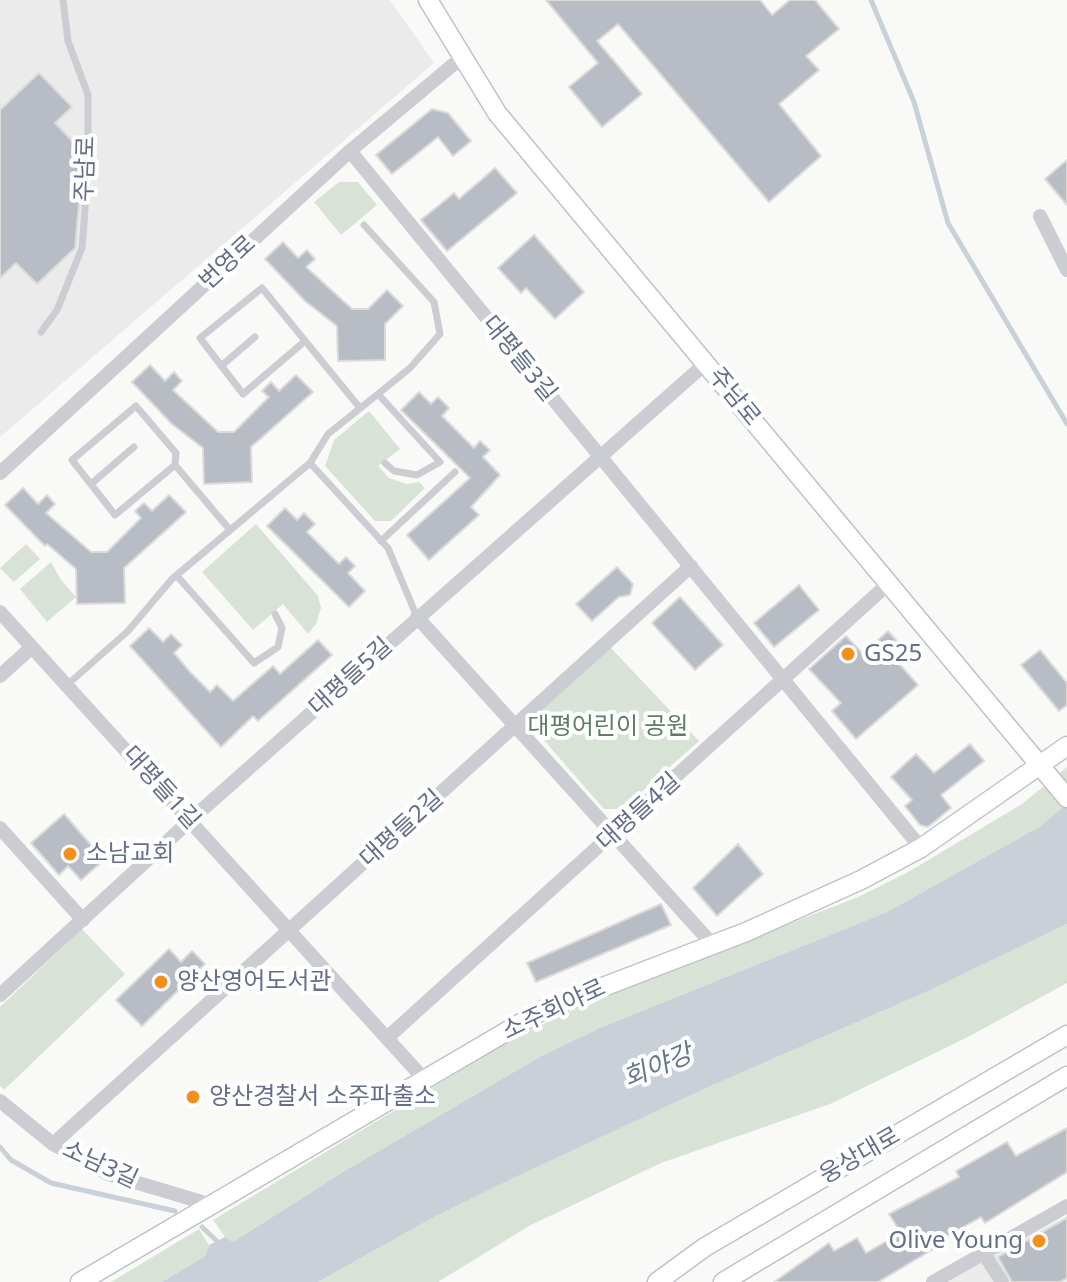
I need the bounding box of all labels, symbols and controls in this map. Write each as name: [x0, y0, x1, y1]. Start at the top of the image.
street label: 주남로: [70, 135, 102, 203]
street label: 번영로: [194, 230, 262, 296]
street label: 대평들3길: [476, 310, 562, 408]
street label: 주남로: [702, 362, 766, 432]
street label: 대평들5길: [303, 632, 399, 722]
place label: GS25: [864, 640, 922, 668]
marker: GS25: [839, 645, 857, 663]
park label: 대평어린이 공원: [528, 713, 688, 741]
street label: 대평들1길: [116, 740, 206, 836]
street label: 대평들4길: [591, 767, 687, 857]
street label: 대평들2길: [354, 784, 450, 874]
place label: 소남교회: [86, 840, 174, 868]
marker: 소남교회: [61, 845, 79, 863]
place label: 양산영어도서관: [177, 968, 332, 996]
marker: 양산영어도서관: [152, 973, 170, 991]
street label: 소주회야로: [498, 974, 610, 1046]
water label: 회야강: [619, 1039, 697, 1095]
place label: 양산경찰서 소주파출소: [209, 1083, 436, 1111]
marker: 양산경찰서 소주파출소: [184, 1088, 202, 1106]
street label: 웅상대로: [815, 1121, 905, 1191]
street label: 소남3길: [58, 1135, 142, 1195]
place label: Olive Young: [889, 1227, 1023, 1255]
marker: Olive Young: [1030, 1232, 1048, 1250]

